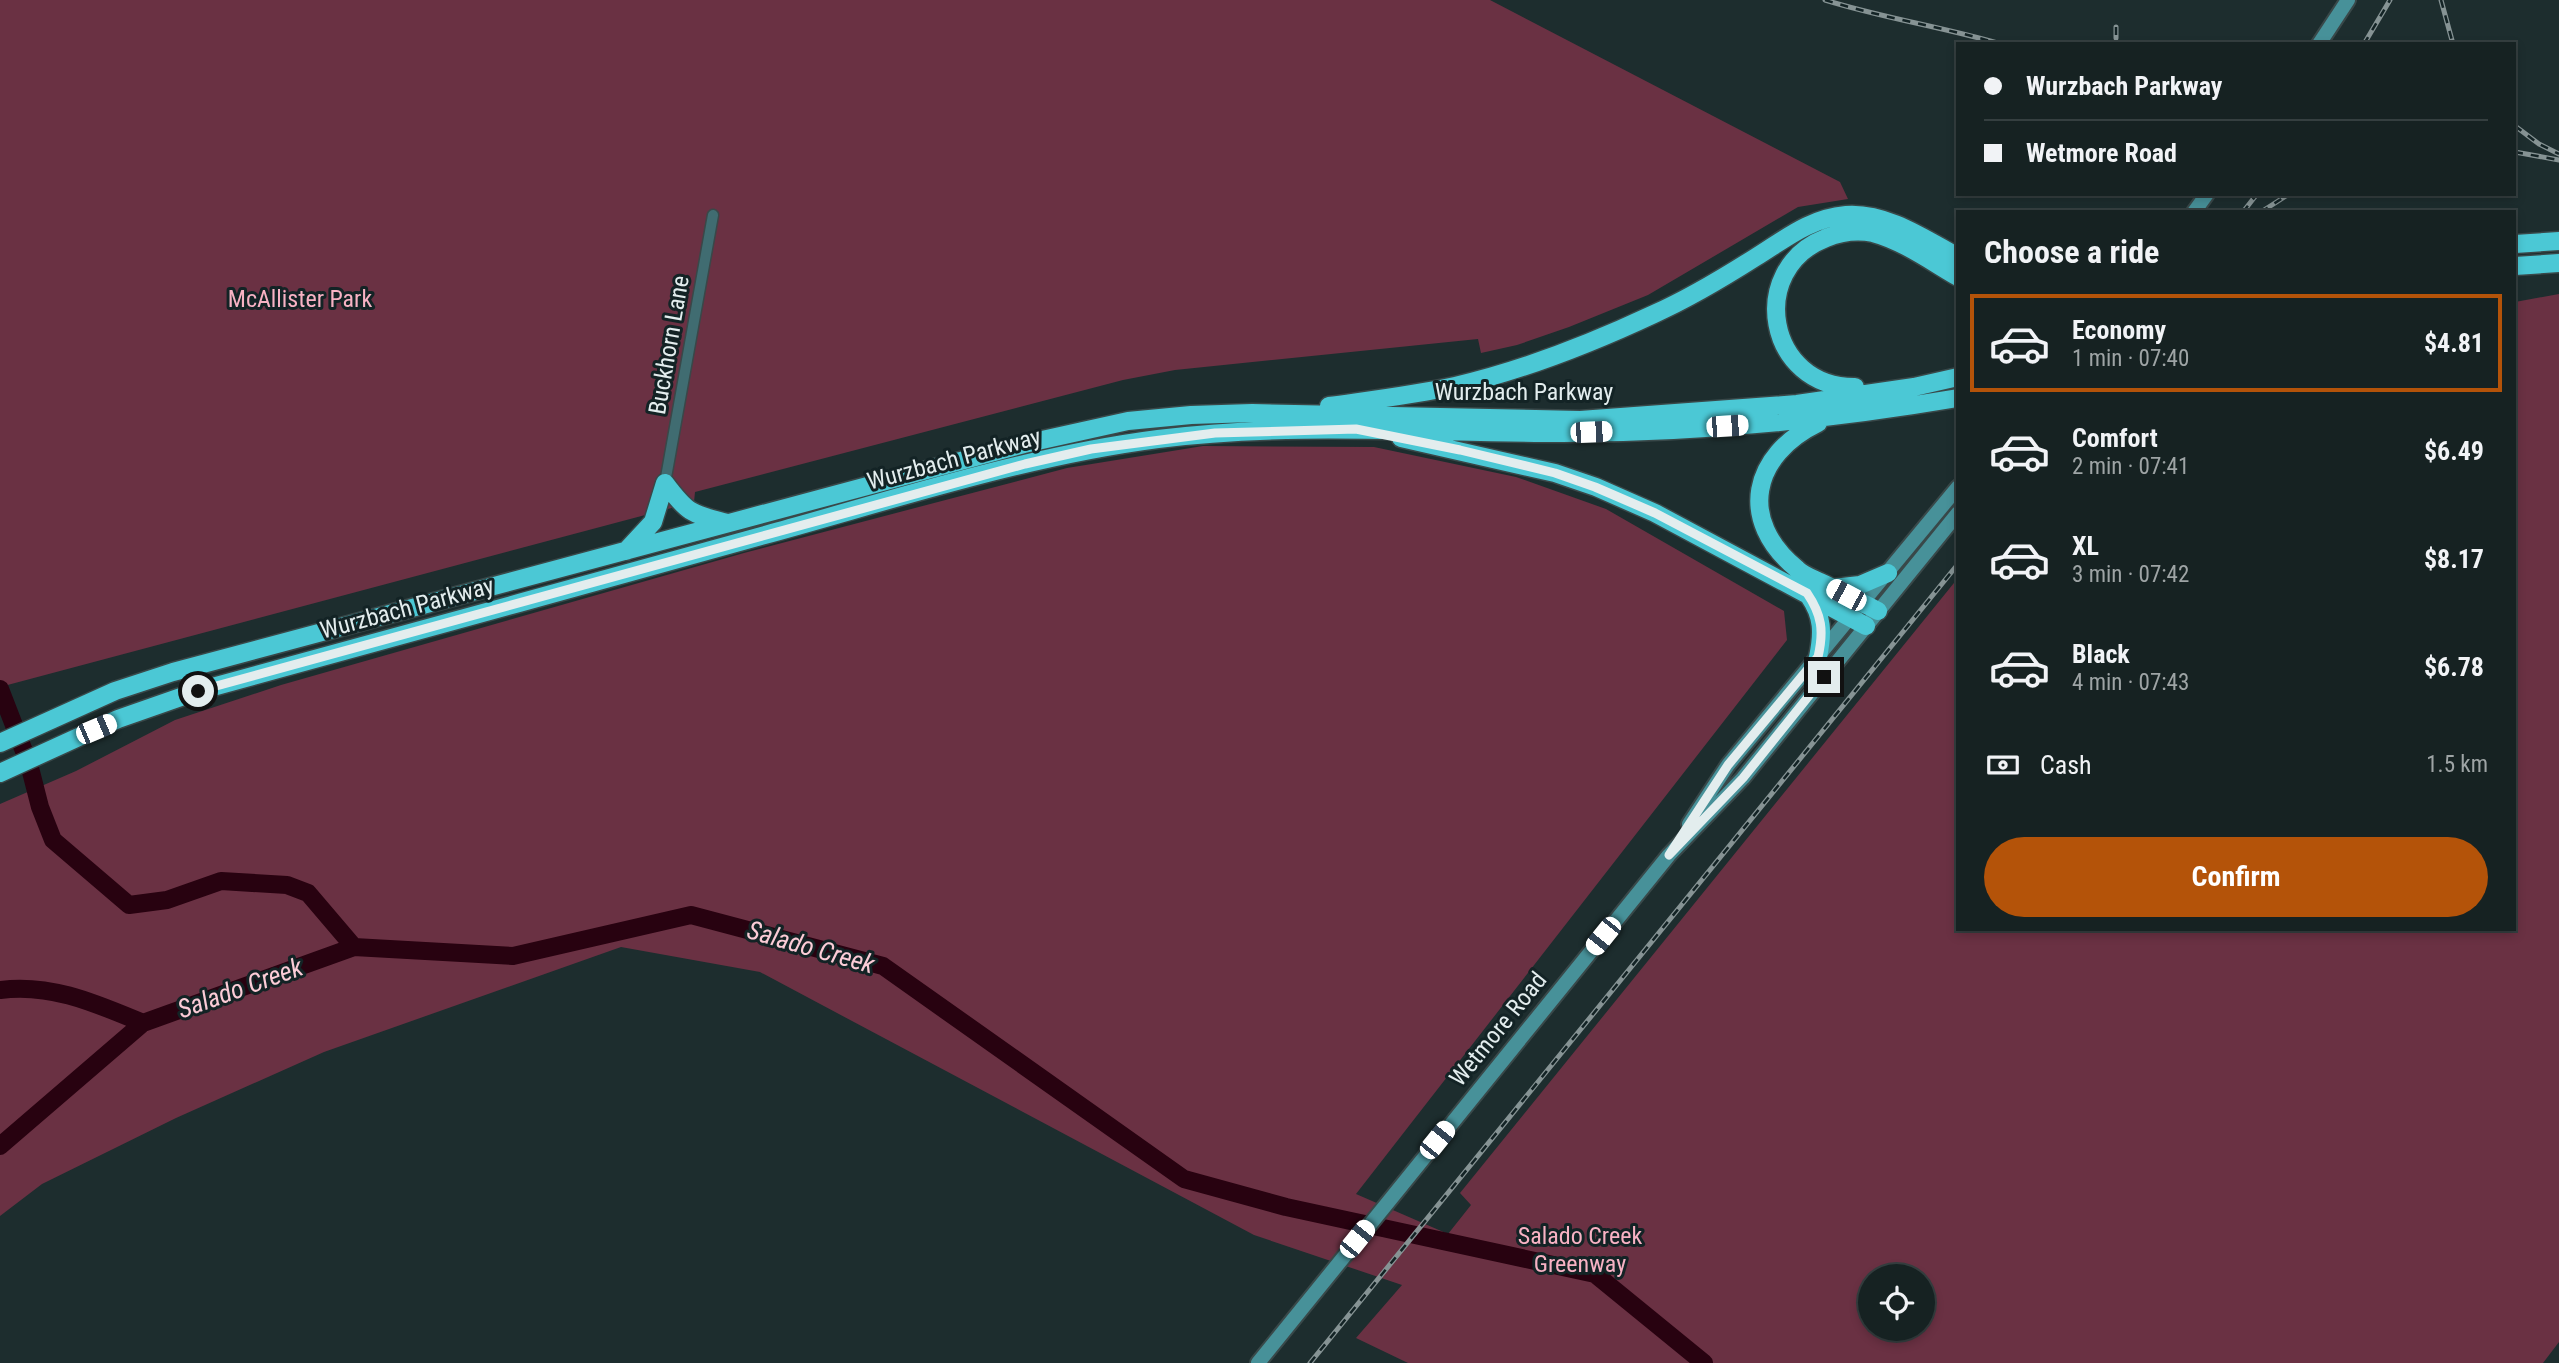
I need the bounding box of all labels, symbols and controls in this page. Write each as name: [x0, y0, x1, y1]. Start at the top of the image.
text: Wurzbach Parkway: [2026, 71, 2222, 101]
text: Wetmore Road: [2026, 138, 2177, 168]
text: Choose a ride: [1984, 233, 2159, 271]
street label: Buckhorn Lane: [643, 273, 695, 417]
park label: McAllister Park: [228, 285, 372, 313]
icon: car: [1988, 312, 2051, 375]
text: Economy: [2072, 315, 2166, 345]
text: $4.81: [2424, 328, 2484, 358]
text: 1 min · 07:40: [2072, 345, 2189, 372]
street label: Wurzbach Parkway: [1435, 378, 1613, 406]
car: [1706, 414, 1749, 438]
icon: car: [1988, 420, 2051, 483]
car: [1570, 421, 1613, 443]
street label: Wurzbach Parkway: [864, 422, 1044, 496]
text: Comfort: [2072, 423, 2158, 453]
text: $6.49: [2424, 436, 2484, 466]
text: 2 min · 07:41: [2072, 453, 2189, 480]
icon: car: [1988, 528, 2051, 591]
text: XL: [2072, 531, 2099, 561]
text: $8.17: [2424, 544, 2484, 574]
text: 3 min · 07:42: [2072, 561, 2189, 588]
street label: Wurzbach Parkway: [317, 571, 497, 645]
car: [1823, 576, 1870, 614]
icon: car: [1988, 636, 2051, 699]
text: Black: [2072, 639, 2130, 669]
text: $6.78: [2424, 652, 2484, 682]
route end: [1808, 661, 1840, 693]
text: 4 min · 07:43: [2072, 669, 2189, 696]
route start: [182, 675, 214, 707]
car: [73, 711, 120, 747]
icon: cash: [1984, 746, 2022, 784]
text: Cash: [2040, 750, 2092, 780]
text: 1.5 km: [2426, 751, 2488, 778]
button: Confirm: [1984, 837, 2488, 917]
car: [1582, 913, 1625, 959]
water label: Salado Creek: [744, 915, 879, 980]
water label: Salado Creek: [173, 951, 307, 1024]
street label: Wetmore Road: [1444, 966, 1552, 1092]
car: [1416, 1117, 1459, 1163]
car: [1336, 1216, 1379, 1262]
park label: Salado Creek Greenway: [1518, 1222, 1642, 1278]
map controls: [1858, 1264, 1935, 1341]
button: locate: [1858, 1264, 1935, 1341]

